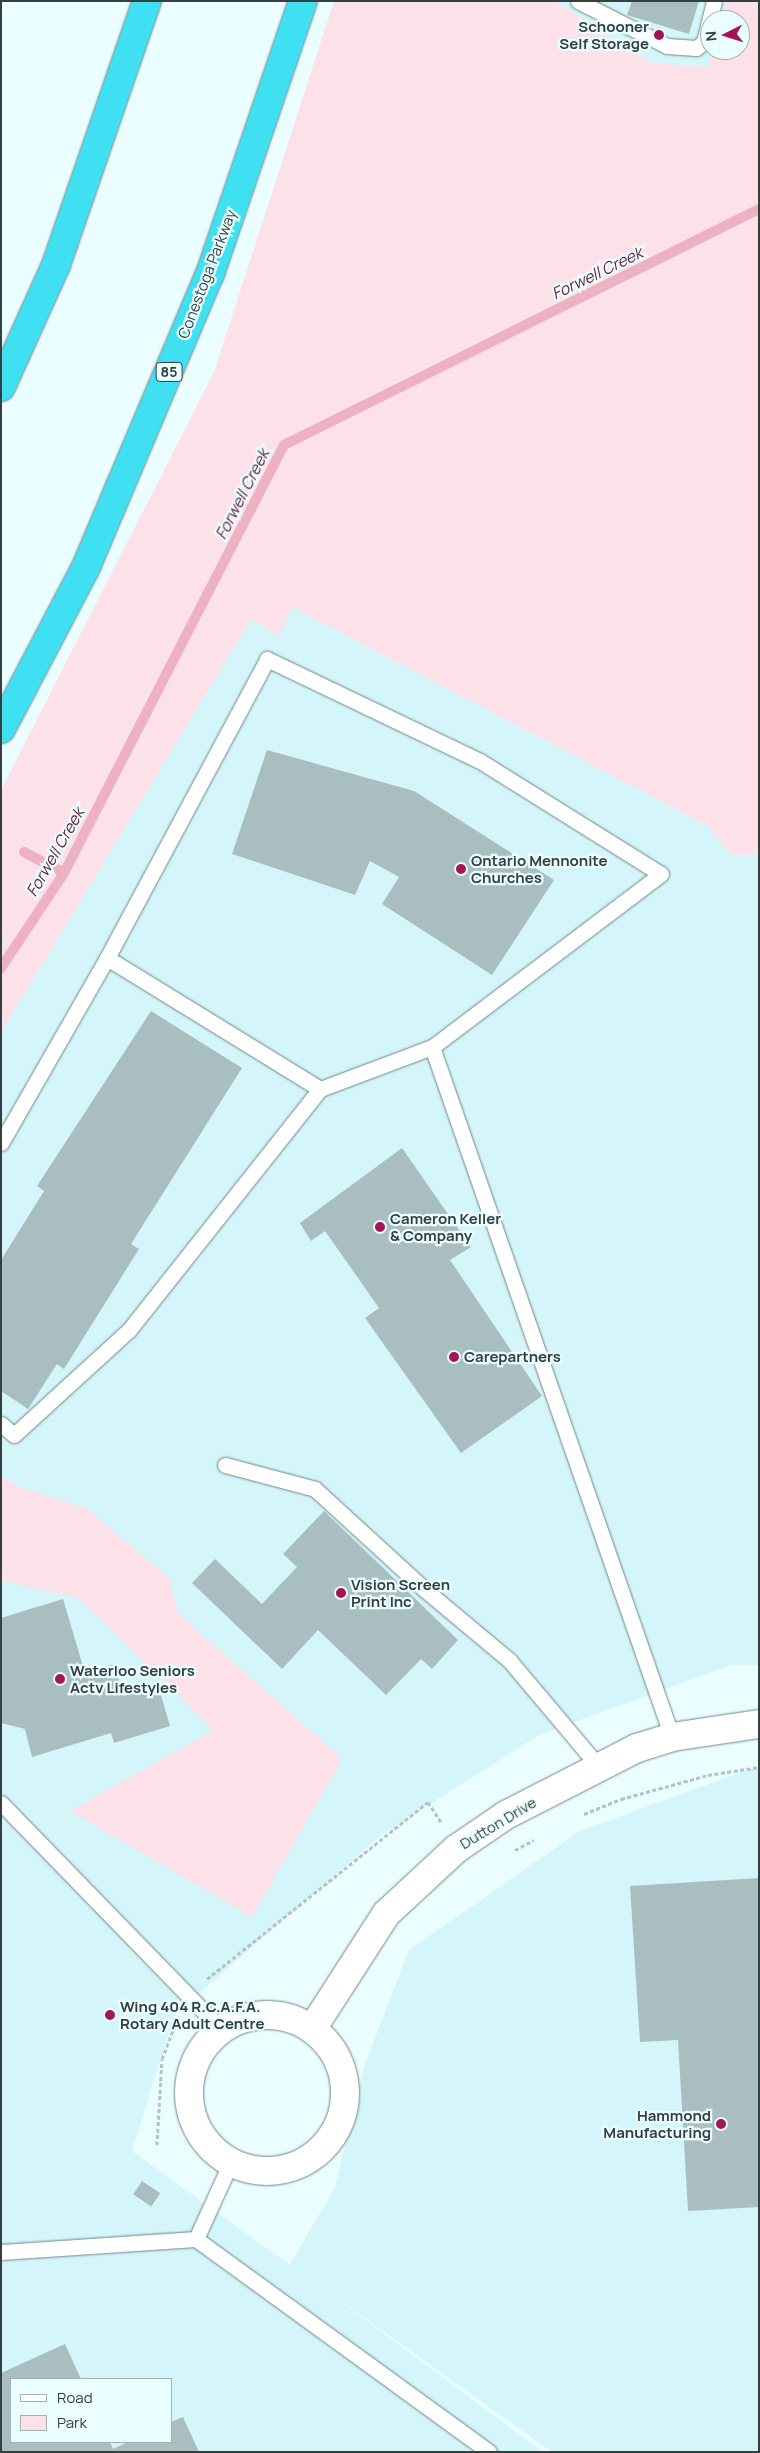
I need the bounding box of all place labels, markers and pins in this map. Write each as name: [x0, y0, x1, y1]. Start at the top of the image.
place label: Schooner Self Storage: [559, 17, 649, 52]
marker: Schooner Self Storage: [653, 29, 665, 41]
place label: Ontario Mennonite Churches: [471, 851, 607, 886]
marker: Ontario Mennonite Churches: [455, 863, 467, 875]
place label: Cameron Keller & Company: [390, 1209, 501, 1244]
marker: Cameron Keller & Company: [374, 1221, 386, 1233]
place label: Carepartners: [464, 1348, 561, 1366]
marker: Carepartners: [448, 1351, 460, 1363]
place label: Vision Screen Print Inc: [351, 1575, 450, 1610]
marker: Vision Screen Print Inc: [335, 1587, 347, 1599]
place label: Waterloo Seniors Actv Lifestyles: [70, 1661, 195, 1696]
marker: Waterloo Seniors Actv Lifestyles: [54, 1673, 66, 1685]
place label: Wing 404 R.C.A.F.A. Rotary Adult Centre: [120, 1997, 264, 2032]
marker: Wing 404 R.C.A.F.A. Rotary Adult Centre: [104, 2009, 116, 2021]
place label: Hammond Manufacturing: [603, 2106, 711, 2141]
marker: Hammond Manufacturing: [715, 2118, 727, 2130]

